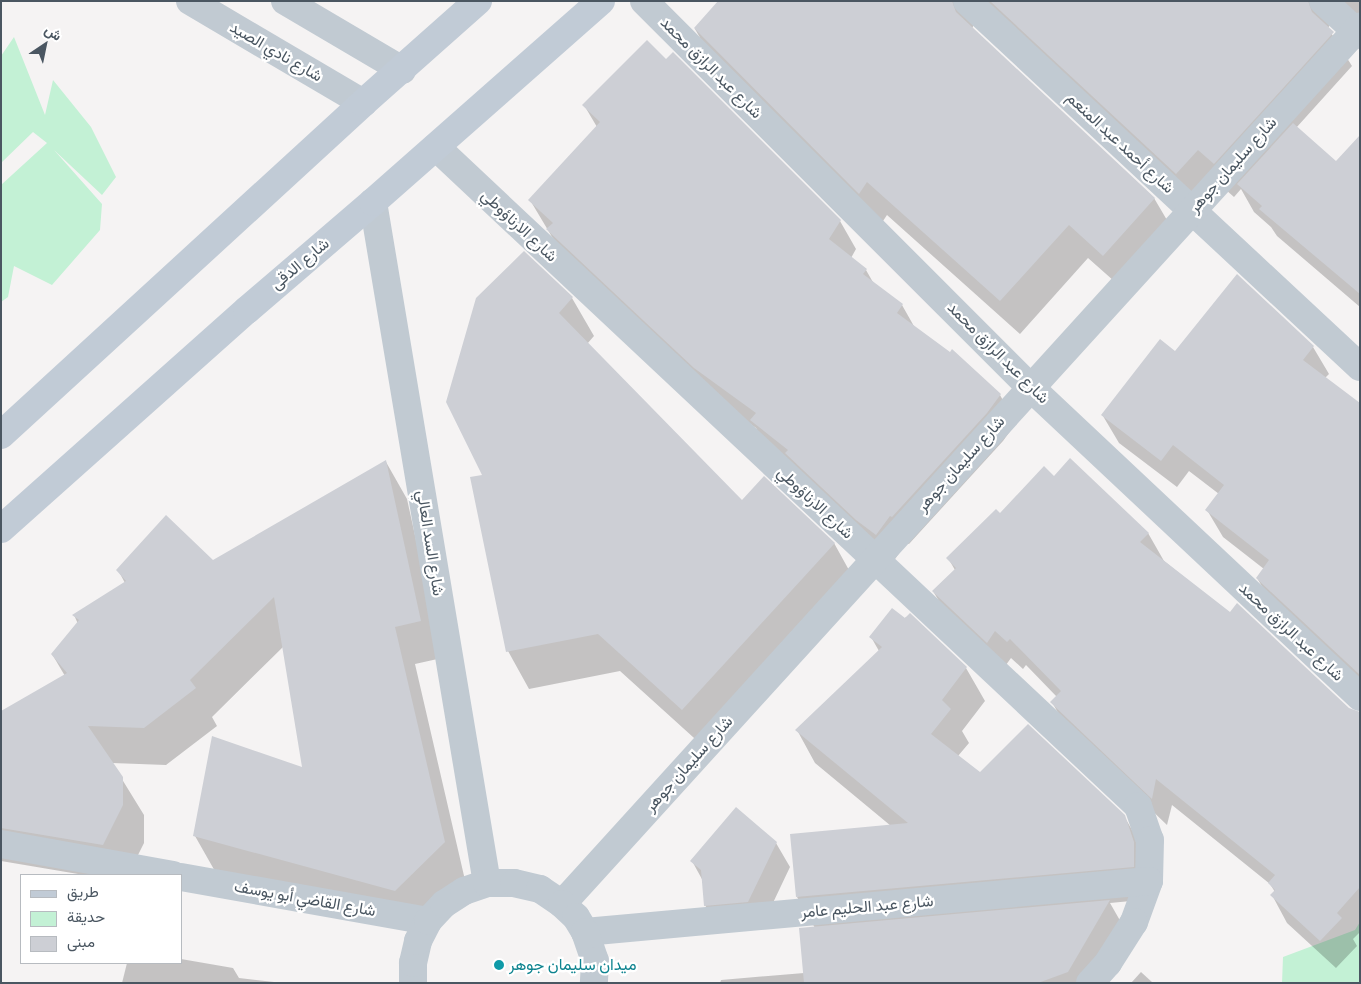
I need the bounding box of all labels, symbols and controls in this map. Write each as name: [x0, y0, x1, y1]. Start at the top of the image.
street label: شارع عبد الرازق محمد: [656, 13, 766, 123]
street label: شارع نادي الصيد: [226, 18, 326, 86]
north arrow: [20, 20, 70, 70]
text: ش: [42, 21, 65, 44]
street label: شارع أحمد عبد المنعم: [1062, 88, 1178, 198]
street label: شارع سليمان جوهر: [1185, 113, 1281, 217]
street label: شارع الارناؤوطي: [477, 186, 561, 266]
street label: شارع الدقى: [267, 234, 333, 294]
street label: شارع عبد الرازق محمد: [943, 298, 1053, 408]
street label: شارع سليمان جوهر: [913, 412, 1009, 516]
street label: شارع الارناؤوطي: [773, 463, 857, 543]
street label: شارع السد العالي: [412, 489, 448, 597]
street label: شارع عبد الرازق محمد: [1235, 579, 1347, 685]
street label: شارع سليمان جوهر: [641, 712, 737, 816]
legend: [20, 874, 182, 964]
street label: شارع القاضي أبو يوسف: [233, 877, 377, 921]
text: طريق: [67, 883, 99, 901]
street label: شارع عبد الحليم عامر: [800, 892, 934, 922]
text: حديقة: [67, 908, 105, 926]
text: مبنى: [67, 933, 95, 951]
place label: ميدان سليمان جوهر: [509, 955, 637, 975]
marker: ميدان سليمان جوهر: [493, 959, 505, 971]

